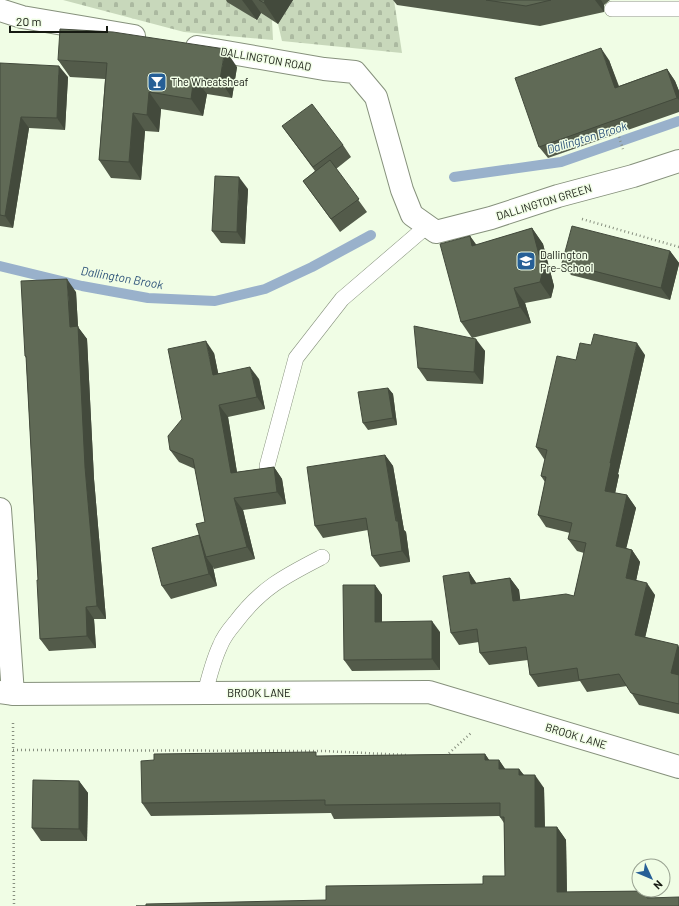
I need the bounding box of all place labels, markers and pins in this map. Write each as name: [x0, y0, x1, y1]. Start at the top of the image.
bar icon: The Wheatsheaf: [146, 71, 168, 93]
place label: The Wheatsheaf: [171, 75, 249, 88]
place label: Dallington Pre-School: [540, 248, 593, 274]
school or university icon: Dallington Pre-School: [515, 250, 537, 272]

